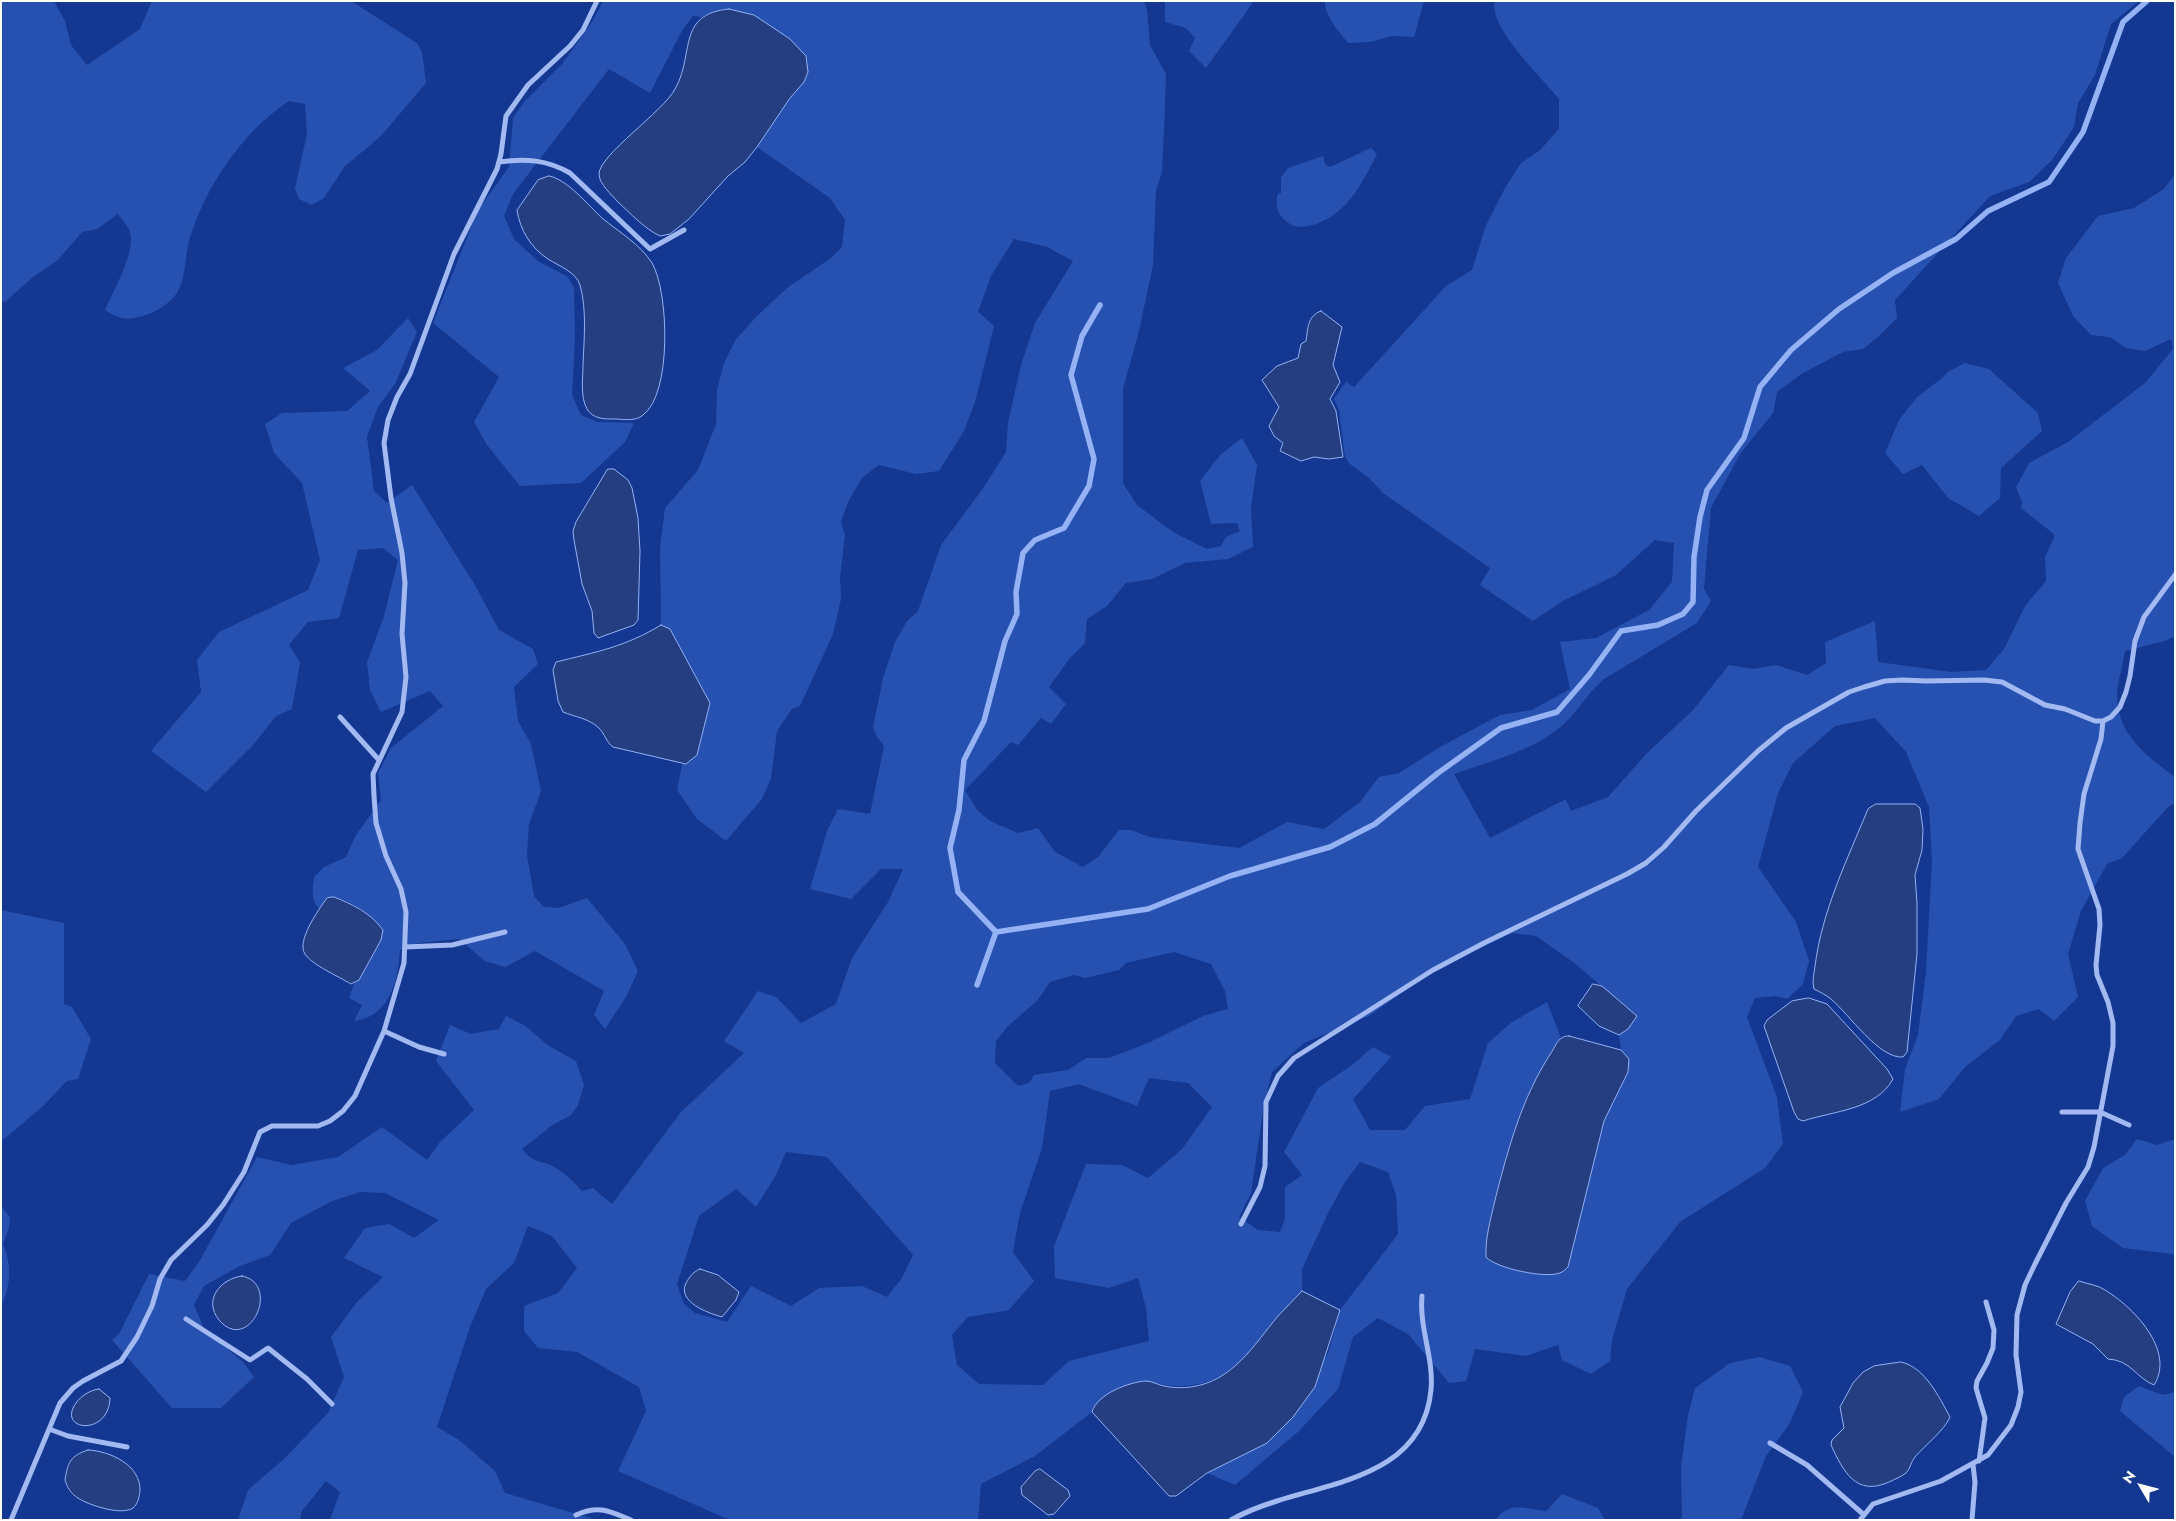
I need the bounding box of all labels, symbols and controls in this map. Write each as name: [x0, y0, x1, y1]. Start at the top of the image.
north arrow: [2116, 1461, 2166, 1511]
text: N: [2118, 1467, 2140, 1487]

